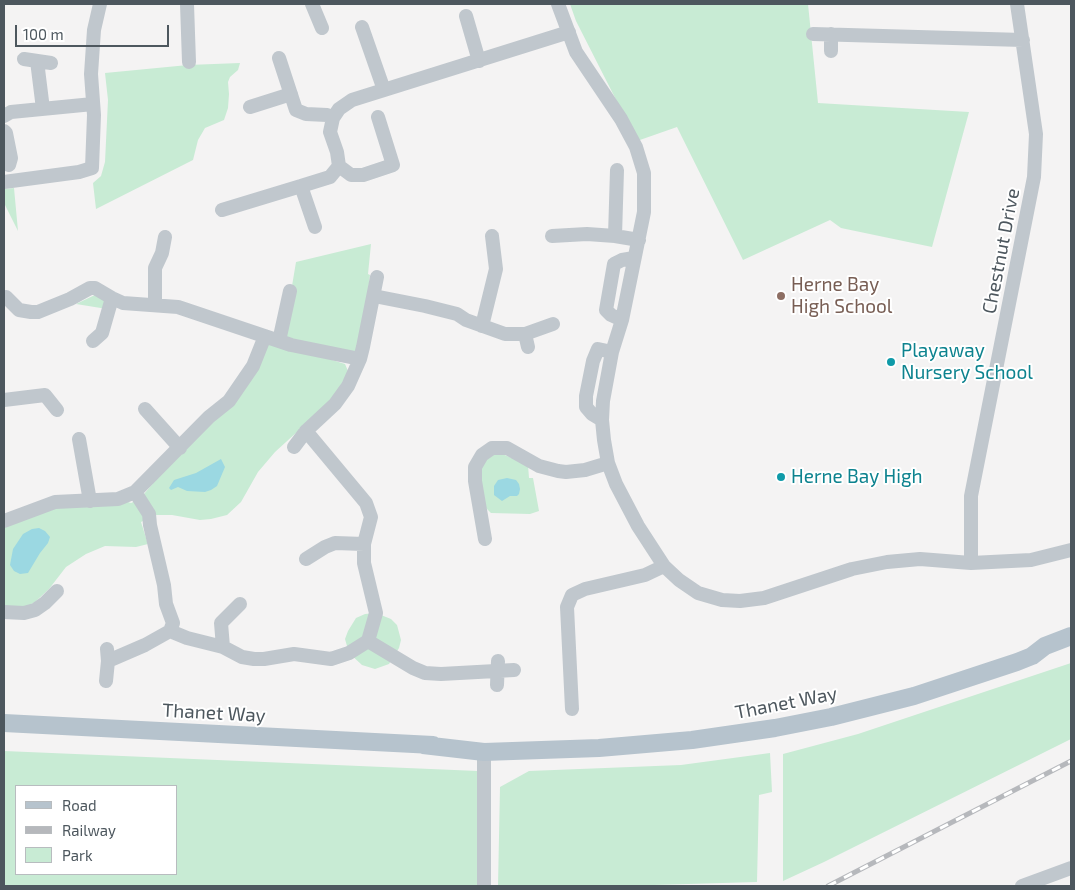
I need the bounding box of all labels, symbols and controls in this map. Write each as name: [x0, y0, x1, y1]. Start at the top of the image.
scale bar: [18, 15, 171, 47]
text: 100 m: [23, 25, 64, 43]
street label: Chestnut Drive: [978, 186, 1024, 316]
place label: Herne Bay High School: [791, 274, 892, 318]
marker: Herne Bay High School: [775, 290, 787, 302]
place label: Playaway Nursery School: [901, 340, 1033, 384]
marker: Playaway Nursery School: [885, 356, 897, 368]
place label: Herne Bay High: [791, 466, 923, 488]
marker: Herne Bay High: [775, 471, 787, 483]
street label: Thanet Way: [733, 682, 839, 724]
street label: Thanet Way: [162, 699, 266, 727]
legend: [15, 785, 178, 875]
text: Road: [62, 796, 97, 814]
text: Railway: [62, 821, 116, 839]
text: Park: [62, 846, 93, 864]

